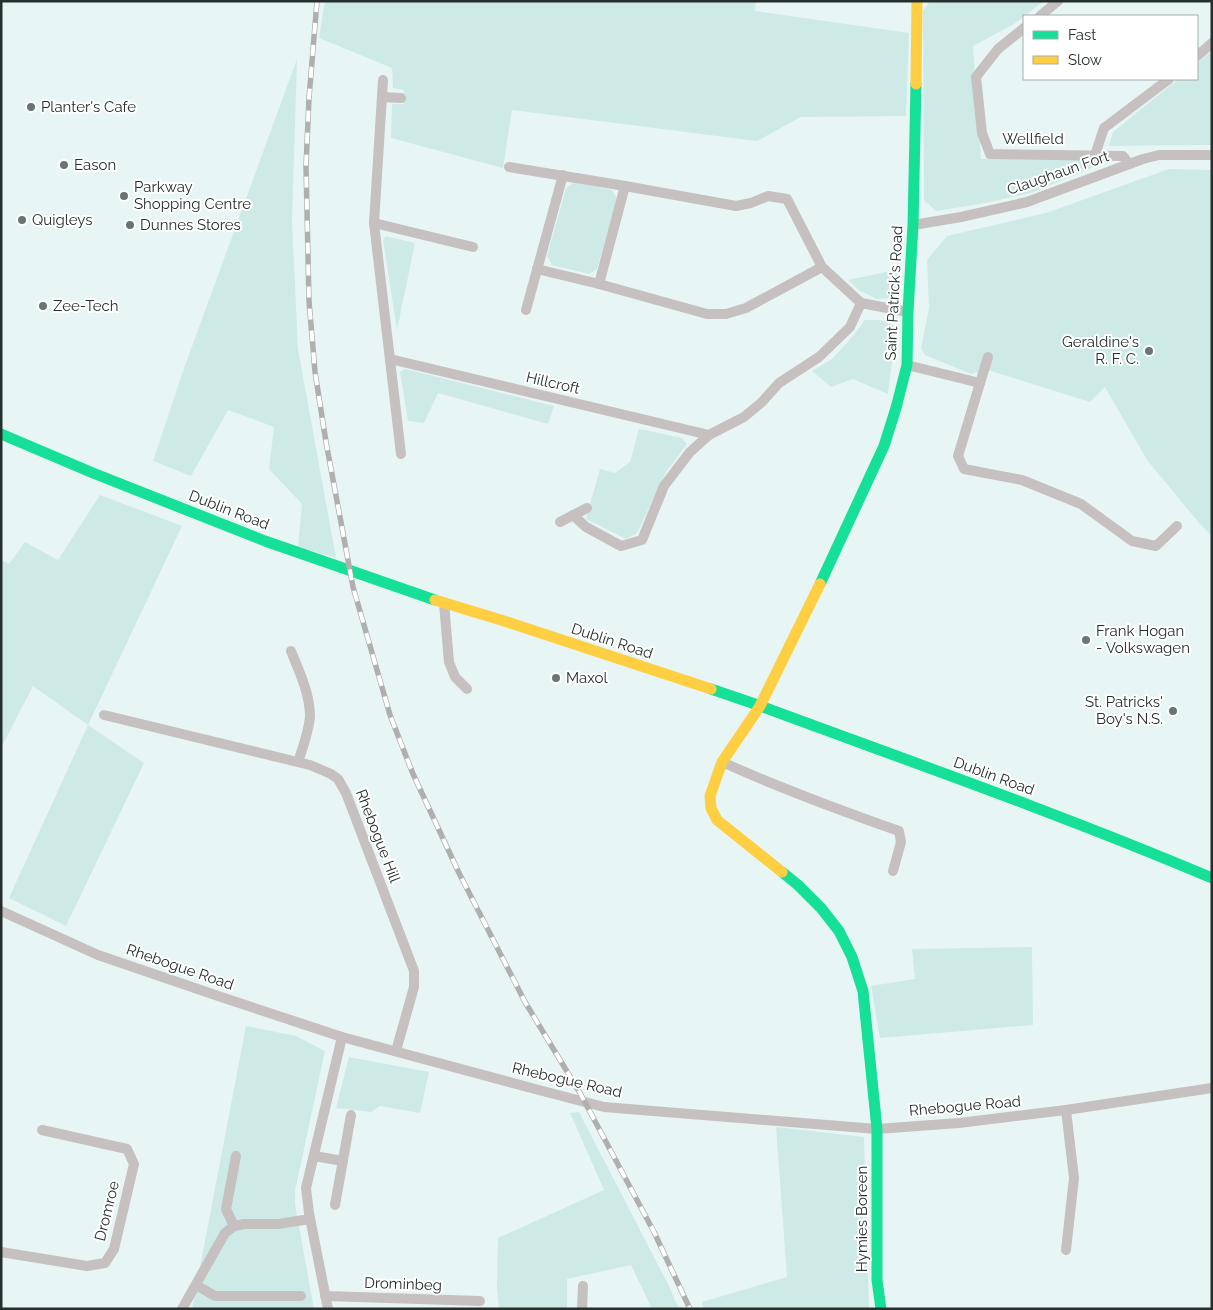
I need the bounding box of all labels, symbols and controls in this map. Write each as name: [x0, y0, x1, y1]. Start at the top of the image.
legend: [1023, 15, 1198, 80]
text: Fast: [1068, 26, 1096, 44]
text: Slow: [1068, 51, 1102, 69]
place label: Planter's Cafe: [41, 98, 136, 116]
marker: Planter's Cafe: [25, 101, 37, 113]
street label: Wellfield: [1002, 130, 1064, 148]
street label: Claughaun Fort: [1005, 147, 1111, 199]
place label: Eason: [74, 156, 116, 174]
marker: Eason: [58, 159, 70, 171]
place label: Parkway Shopping Centre: [134, 178, 251, 213]
marker: Parkway Shopping Centre: [118, 190, 130, 202]
place label: Quigleys: [32, 211, 93, 229]
marker: Quigleys: [16, 214, 28, 226]
place label: Dunnes Stores: [140, 216, 241, 234]
marker: Dunnes Stores: [124, 219, 136, 231]
street label: Saint Patrick's Road: [881, 225, 907, 361]
place label: Zee-Tech: [53, 297, 118, 315]
marker: Zee-Tech: [37, 300, 49, 312]
place label: Geraldine's R. F. C.: [1062, 333, 1139, 368]
marker: Geraldine's R. F. C.: [1143, 345, 1155, 357]
street label: Hillcroft: [524, 368, 582, 398]
street label: Dublin Road: [186, 486, 272, 534]
street label: Dublin Road: [569, 619, 655, 663]
place label: Frank Hogan - Volkswagen: [1096, 622, 1190, 657]
marker: Frank Hogan - Volkswagen: [1080, 634, 1092, 646]
place label: Maxol: [566, 669, 608, 687]
marker: Maxol: [550, 672, 562, 684]
place label: St. Patricks' Boy's N.S.: [1085, 693, 1163, 728]
marker: St. Patricks' Boy's N.S.: [1167, 705, 1179, 717]
street label: Dublin Road: [951, 753, 1037, 799]
street label: Rhebogue Hill: [352, 787, 404, 886]
street label: Rhebogue Road: [124, 940, 236, 994]
street label: Rhebogue Road: [510, 1059, 624, 1101]
street label: Rhebogue Road: [908, 1092, 1022, 1120]
street label: Hymies Boreen: [853, 1166, 871, 1272]
street label: Dromroe: [91, 1179, 123, 1243]
street label: Drominbeg: [364, 1274, 442, 1294]

